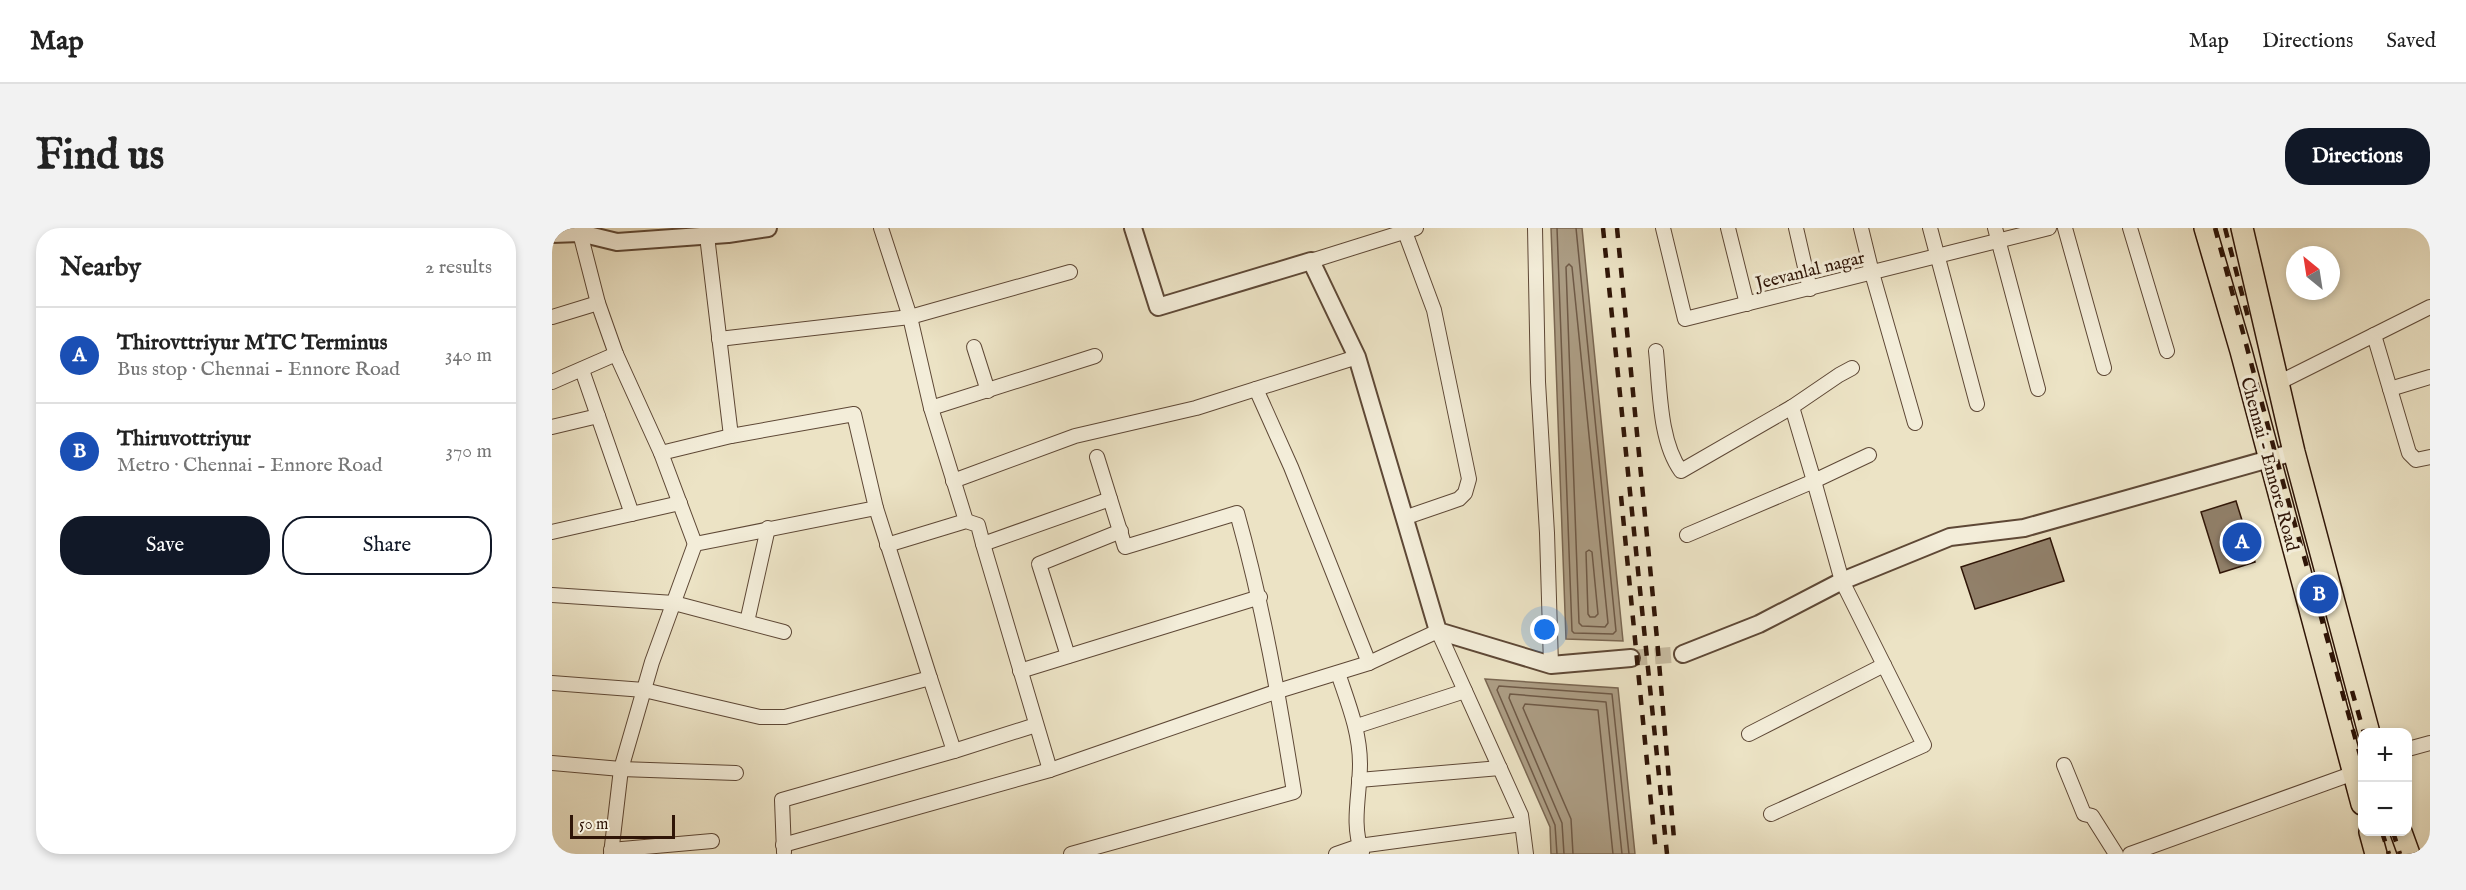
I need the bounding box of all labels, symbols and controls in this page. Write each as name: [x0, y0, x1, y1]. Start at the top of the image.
text: Map: [30, 24, 84, 59]
text: Map: [2189, 28, 2229, 55]
text: Directions: [2262, 28, 2353, 55]
text: Saved: [2386, 28, 2436, 55]
button: Directions: [2285, 128, 2430, 185]
text: Find us: [36, 130, 164, 183]
north arrow: [2286, 246, 2340, 300]
street label: Jeevanlal nagar: [1751, 247, 1868, 297]
text: Nearby: [60, 251, 141, 284]
text: 2 results: [425, 255, 492, 280]
text: Thirovttriyur MTC Terminus: [117, 329, 387, 357]
text: A: [73, 343, 86, 368]
text: 340 m: [445, 343, 492, 368]
text: Bus stop · Chennai - Ennore Road: [117, 357, 400, 382]
street label: Chennai - Ennore Road: [2234, 375, 2303, 554]
text: Thiruvottriyur: [117, 425, 251, 453]
text: B: [73, 439, 86, 464]
text: 370 m: [446, 439, 492, 464]
text: Metro · Chennai - Ennore Road: [117, 453, 382, 478]
button: Save: [60, 516, 270, 575]
button: Share: [282, 516, 492, 575]
pin: A: [2222, 520, 2262, 564]
pin: B: [2300, 572, 2338, 616]
your location: [1530, 615, 1559, 644]
map controls: [2358, 728, 2412, 836]
button: +: [2358, 728, 2412, 782]
button: −: [2358, 782, 2412, 836]
scale bar: [570, 812, 675, 840]
text: 50 m: [579, 815, 608, 835]

